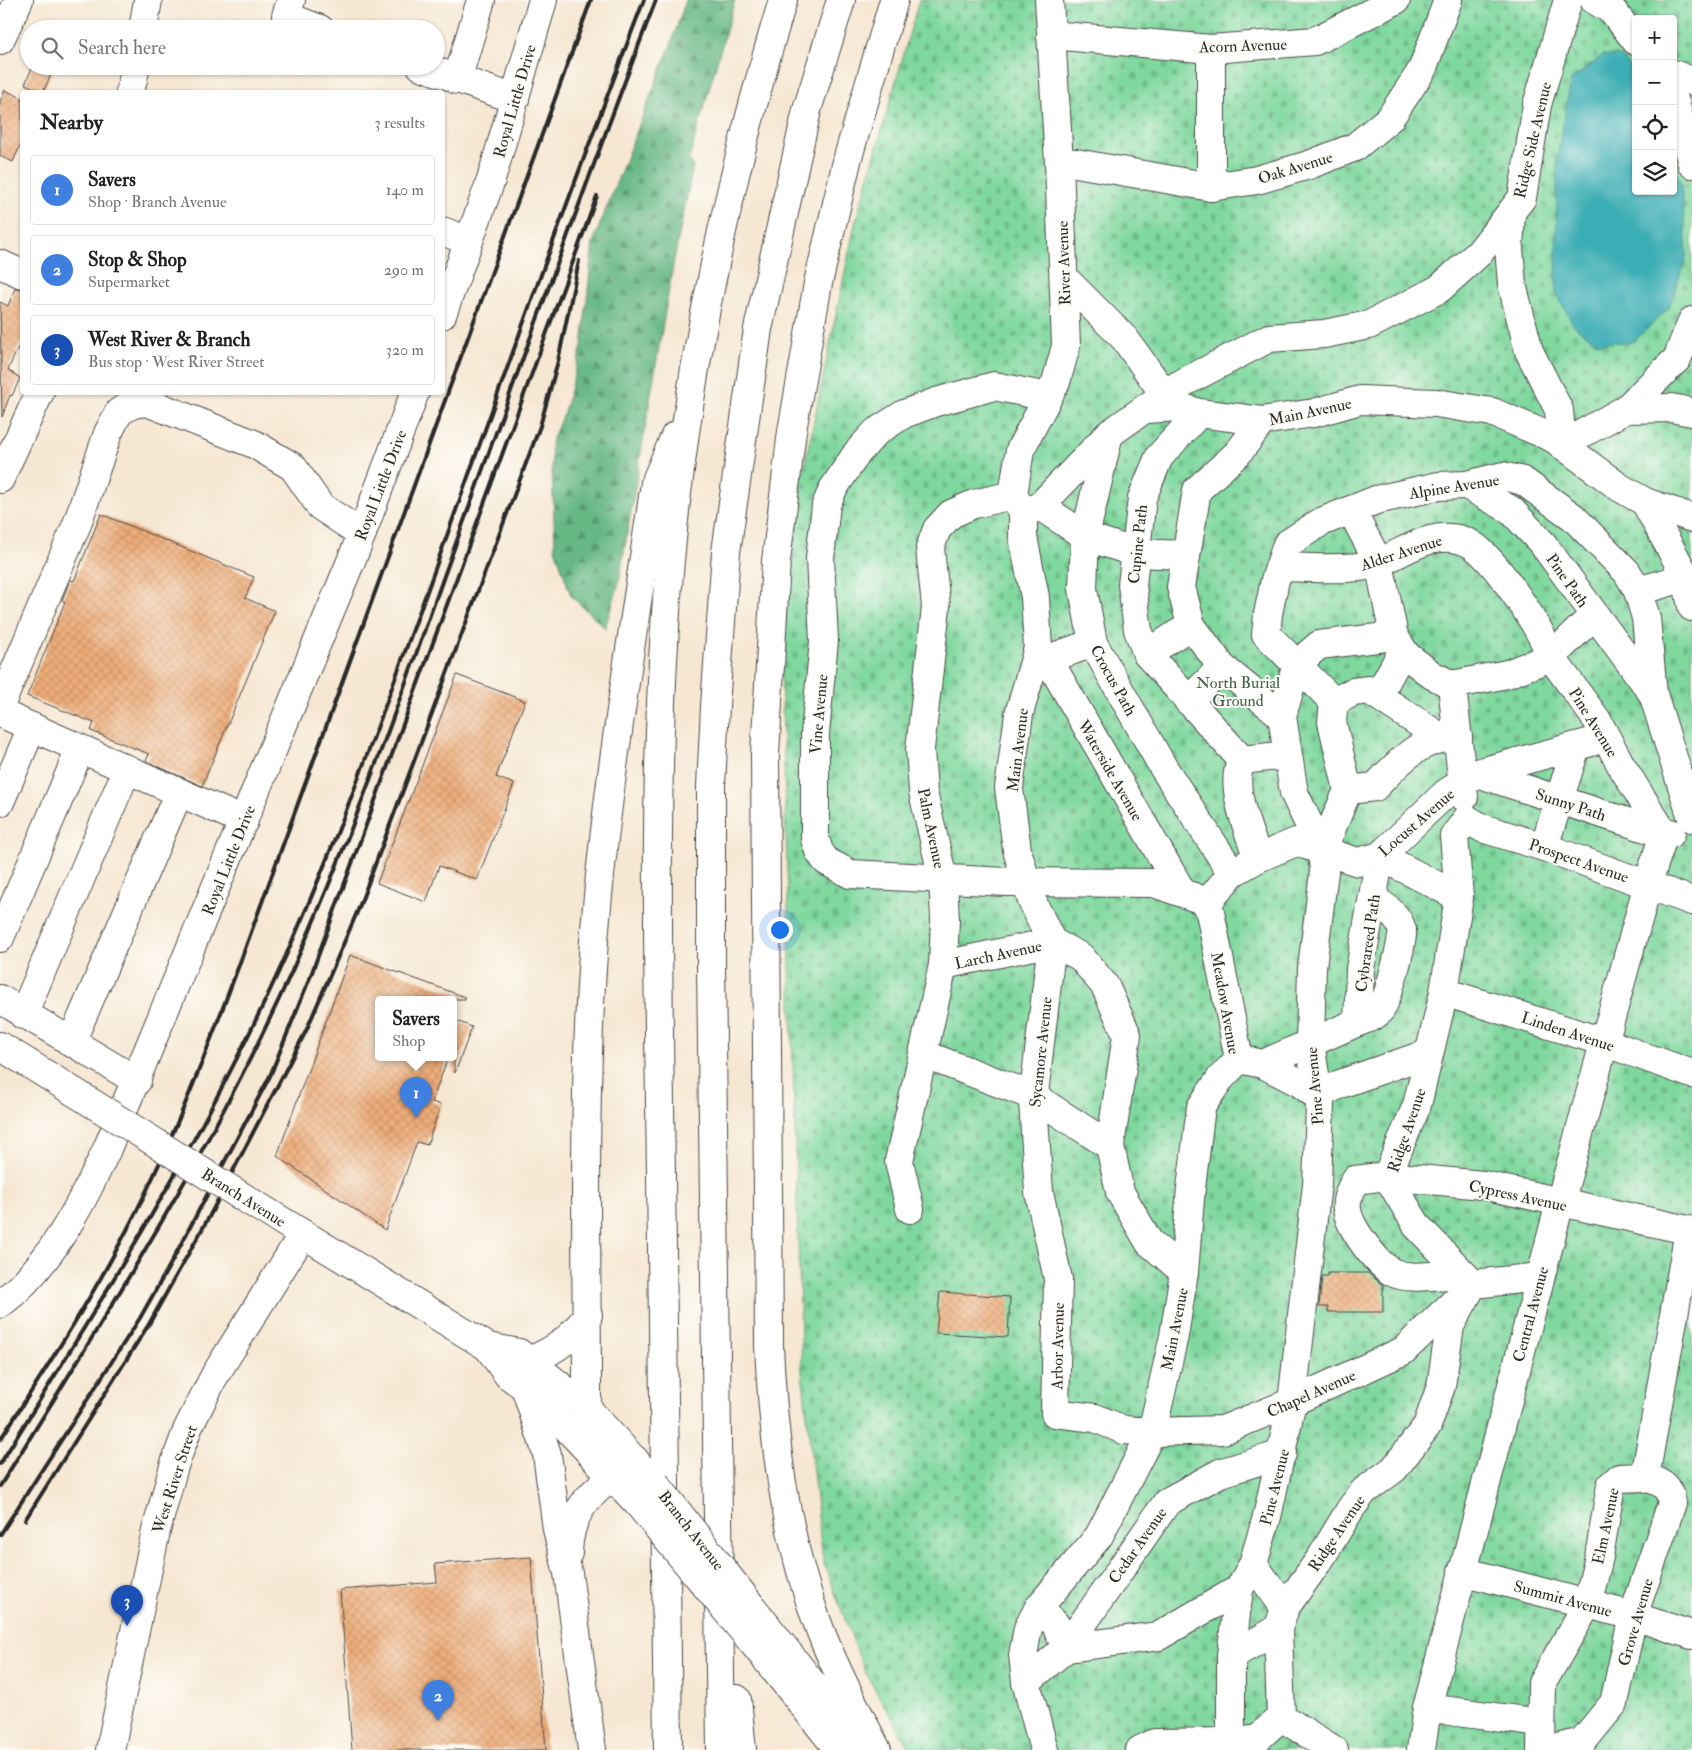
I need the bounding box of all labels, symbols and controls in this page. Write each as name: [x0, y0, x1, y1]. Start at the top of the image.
map controls: [1632, 15, 1677, 195]
button: +: [1632, 15, 1677, 60]
search box: [20, 20, 445, 75]
icon: search: [38, 34, 66, 62]
street label: Acorn Avenue: [1198, 34, 1288, 58]
text: Search here: [78, 36, 166, 60]
street label: Royal Little Drive: [489, 42, 541, 160]
button: −: [1632, 60, 1677, 105]
street label: Ridge Side Avenue: [1510, 80, 1556, 200]
button: locate: [1632, 105, 1677, 150]
text: Nearby: [40, 109, 103, 136]
text: 3 results: [374, 113, 425, 133]
street label: Oak Avenue: [1256, 147, 1335, 189]
button: layers: [1632, 150, 1677, 195]
text: Savers: [88, 168, 136, 192]
text: 1: [54, 180, 60, 200]
text: 140 m: [386, 180, 424, 200]
text: Shop · Branch Avenue: [88, 192, 227, 212]
street label: River Avenue: [1053, 220, 1075, 306]
text: Stop & Shop: [88, 248, 187, 272]
text: 2: [53, 260, 61, 280]
text: 290 m: [384, 260, 424, 280]
text: Supermarket: [88, 272, 170, 292]
text: West River & Branch: [88, 328, 250, 352]
text: 3: [54, 340, 60, 360]
text: 320 m: [386, 340, 424, 360]
text: Bus stop · West River Street: [88, 352, 264, 372]
street label: Main Avenue: [1267, 393, 1354, 431]
street label: Royal Little Drive: [351, 427, 411, 543]
street label: Alpine Avenue: [1407, 470, 1501, 505]
street label: Cupine Path: [1124, 503, 1153, 585]
street label: Alder Avenue: [1357, 530, 1445, 576]
street label: Pine Path: [1541, 550, 1593, 612]
street label: Crocus Path: [1085, 642, 1141, 720]
street label: Vine Avenue: [806, 673, 832, 755]
park label: North Burial Ground: [1196, 673, 1280, 711]
street label: Pine Avenue: [1564, 684, 1623, 761]
street label: Main Avenue: [1003, 707, 1033, 793]
street label: Waterside Avenue: [1073, 716, 1147, 825]
street label: Locust Avenue: [1374, 784, 1459, 861]
street label: Sunny Path: [1533, 784, 1609, 826]
street label: Palm Avenue: [913, 786, 949, 871]
street label: Royal Little Drive: [198, 802, 260, 918]
street label: Prospect Avenue: [1526, 834, 1632, 888]
street label: Cybrareed Path: [1351, 892, 1385, 993]
your location: [767, 917, 793, 943]
street label: Larch Avenue: [953, 936, 1044, 974]
street label: Meadow Avenue: [1206, 950, 1244, 1056]
popup: [375, 996, 457, 1061]
street label: Sycamore Avenue: [1025, 996, 1057, 1108]
text: Savers: [392, 1007, 440, 1031]
street label: Linden Avenue: [1519, 1008, 1617, 1056]
text: Shop: [392, 1031, 425, 1051]
street label: Pine Avenue: [1302, 1046, 1328, 1126]
pin: 1: [400, 1077, 432, 1118]
street label: Ridge Avenue: [1383, 1085, 1431, 1175]
street label: Branch Avenue: [198, 1164, 290, 1232]
street label: Cypress Avenue: [1467, 1176, 1569, 1217]
street label: Central Avenue: [1509, 1264, 1553, 1364]
street label: Main Avenue: [1157, 1286, 1193, 1372]
street label: Arbor Avenue: [1047, 1302, 1069, 1391]
street label: Chapel Avenue: [1264, 1365, 1360, 1423]
street label: West River Street: [148, 1423, 202, 1537]
street label: Pine Avenue: [1256, 1447, 1294, 1528]
street label: Elm Avenue: [1588, 1486, 1624, 1566]
street label: Branch Avenue: [654, 1487, 729, 1575]
street label: Ridge Avenue: [1304, 1491, 1370, 1576]
street label: Cedar Avenue: [1104, 1503, 1172, 1588]
street label: Summit Avenue: [1511, 1576, 1614, 1622]
street label: Grove Avenue: [1614, 1576, 1658, 1668]
pin: 3: [111, 1585, 143, 1626]
pin: 2: [422, 1680, 454, 1721]

